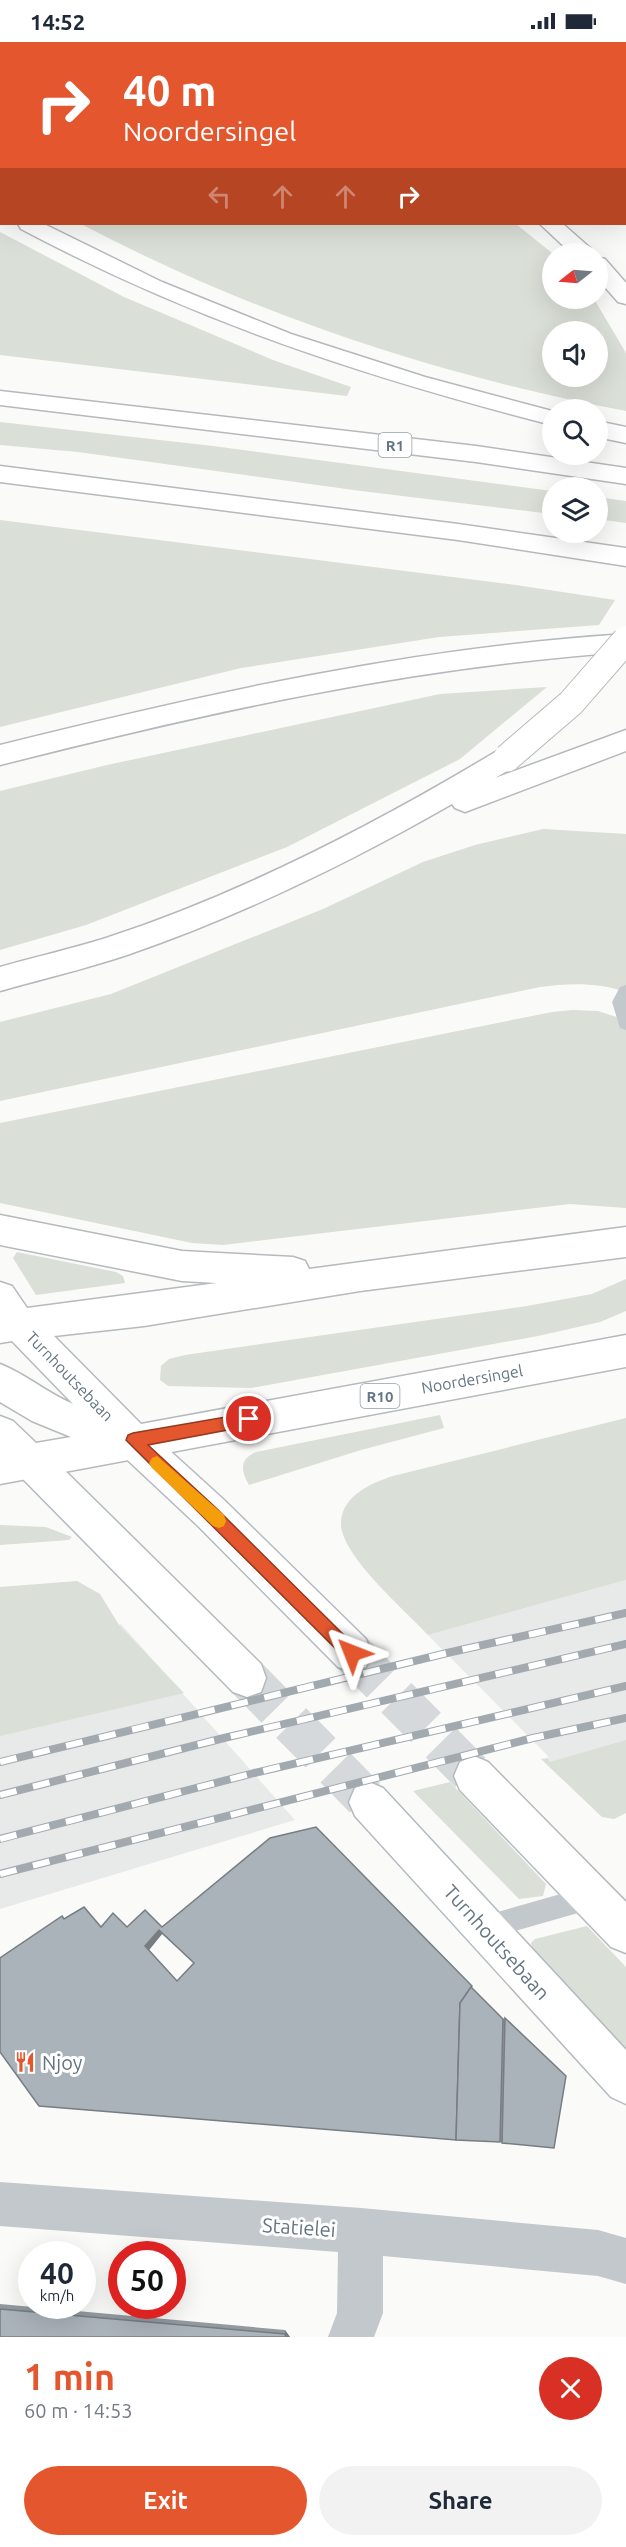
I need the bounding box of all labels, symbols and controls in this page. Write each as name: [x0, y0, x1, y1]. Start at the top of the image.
text: 14:52: [30, 9, 85, 34]
icon: right: [24, 66, 102, 144]
text: 40 m: [123, 67, 217, 114]
text: Noordersingel: [123, 116, 296, 146]
icon: left: [203, 180, 236, 213]
icon: ahead: [266, 180, 299, 213]
icon: ahead: [329, 180, 362, 213]
icon: right: [392, 180, 425, 213]
north arrow: [542, 243, 608, 309]
map controls: [542, 243, 608, 543]
button: sound: [542, 321, 608, 387]
button: search: [542, 399, 608, 465]
road number: R1: [378, 433, 412, 457]
button: layers: [542, 477, 608, 543]
street label: Turnhoutsebaan: [23, 1328, 117, 1424]
street label: Noordersingel: [420, 1361, 524, 1397]
road number: R10: [360, 1384, 400, 1408]
pin: [223, 1393, 274, 1444]
icon: arrive: [232, 1402, 265, 1435]
position arrow: [320, 1621, 384, 1685]
street label: Turnhoutsebaan: [439, 1880, 555, 2004]
restaurant icon: Njoy: [13, 2050, 37, 2074]
place label: Njoy: [42, 2051, 83, 2074]
street label: Statielei: [262, 2213, 336, 2241]
speed limit sign: 50: [108, 2241, 186, 2319]
text: 40: [40, 2256, 74, 2290]
text: km/h: [40, 2287, 74, 2304]
text: 1 min: [24, 2356, 115, 2397]
button: close: [539, 2357, 602, 2420]
text: 60 m · 14:53: [24, 2399, 133, 2422]
button: Exit: [24, 2466, 307, 2535]
button: Share: [319, 2466, 602, 2535]

